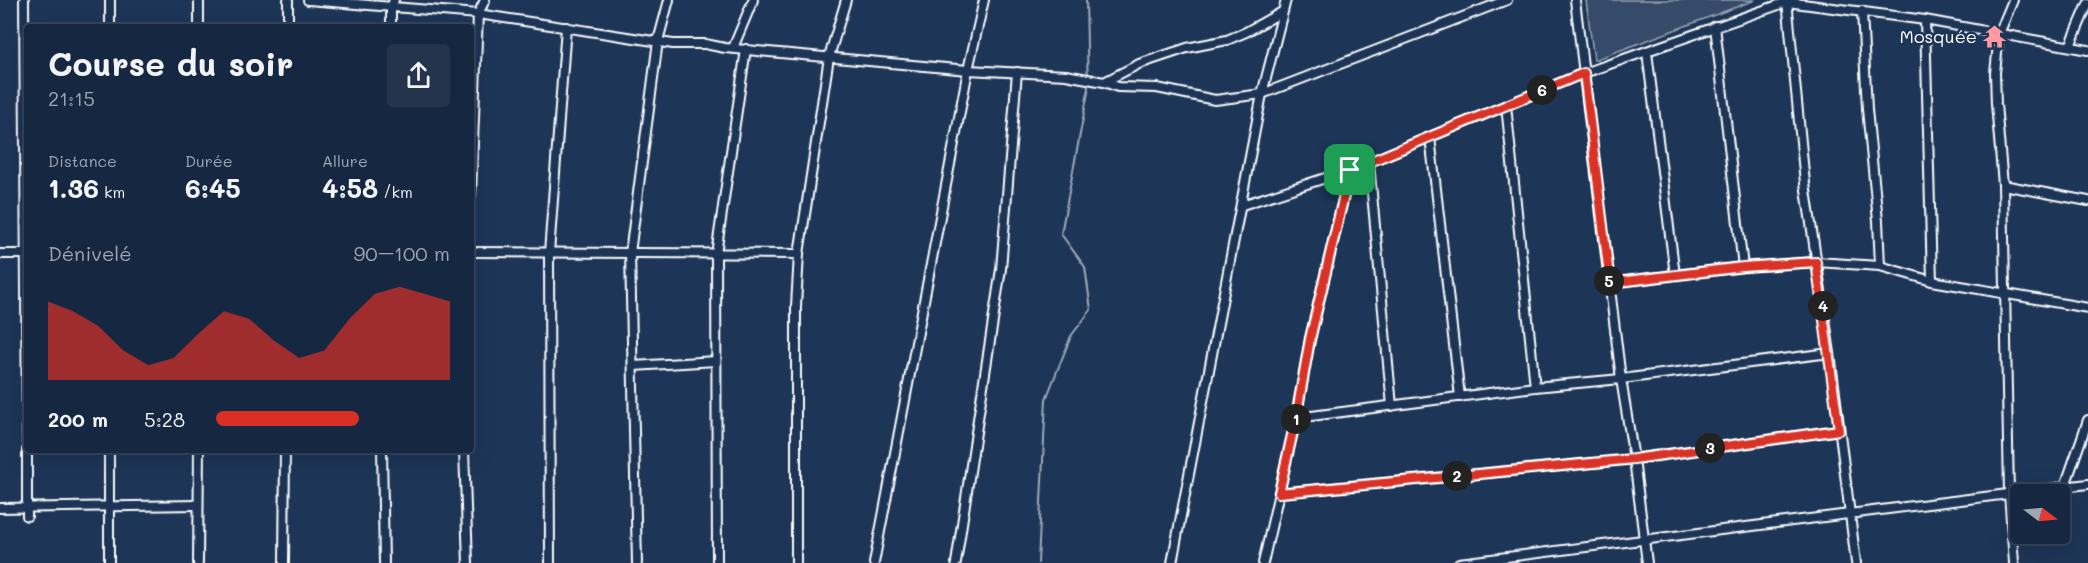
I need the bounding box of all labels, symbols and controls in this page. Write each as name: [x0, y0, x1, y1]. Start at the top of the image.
place label: Mosquée: [1900, 24, 1977, 48]
temple icon: Mosquée: [1982, 24, 2008, 50]
text: Course du soir: [48, 41, 294, 84]
button: share: [387, 44, 450, 107]
pin: 6: [1527, 75, 1557, 105]
text: 6: [1537, 79, 1547, 100]
text: 21:15: [48, 85, 95, 111]
pin: [1324, 144, 1375, 195]
text: Distance: [48, 150, 117, 171]
text: Durée: [185, 150, 233, 171]
text: Allure: [322, 150, 368, 171]
icon: arrive: [1333, 153, 1366, 186]
text: 1.36: [48, 171, 99, 205]
text: 6:45: [185, 171, 241, 205]
text: 4:58: [322, 171, 378, 205]
text: km: [99, 181, 125, 202]
text: /km: [378, 181, 413, 202]
text: Dénivelé: [48, 240, 132, 266]
text: 90–100 m: [354, 240, 450, 266]
pin: 5: [1594, 266, 1624, 296]
text: 5: [1604, 270, 1614, 291]
pin: 4: [1808, 291, 1838, 321]
text: 4: [1818, 295, 1828, 316]
pin: 1: [1281, 404, 1311, 434]
text: 200 m: [48, 406, 108, 432]
text: 5:28: [144, 406, 185, 432]
text: 1: [1292, 408, 1300, 429]
pin: 3: [1695, 433, 1725, 463]
text: 3: [1705, 437, 1715, 458]
pin: 2: [1442, 461, 1472, 491]
text: 2: [1453, 465, 1461, 486]
north arrow: [2010, 484, 2070, 544]
map controls: [2010, 484, 2070, 544]

